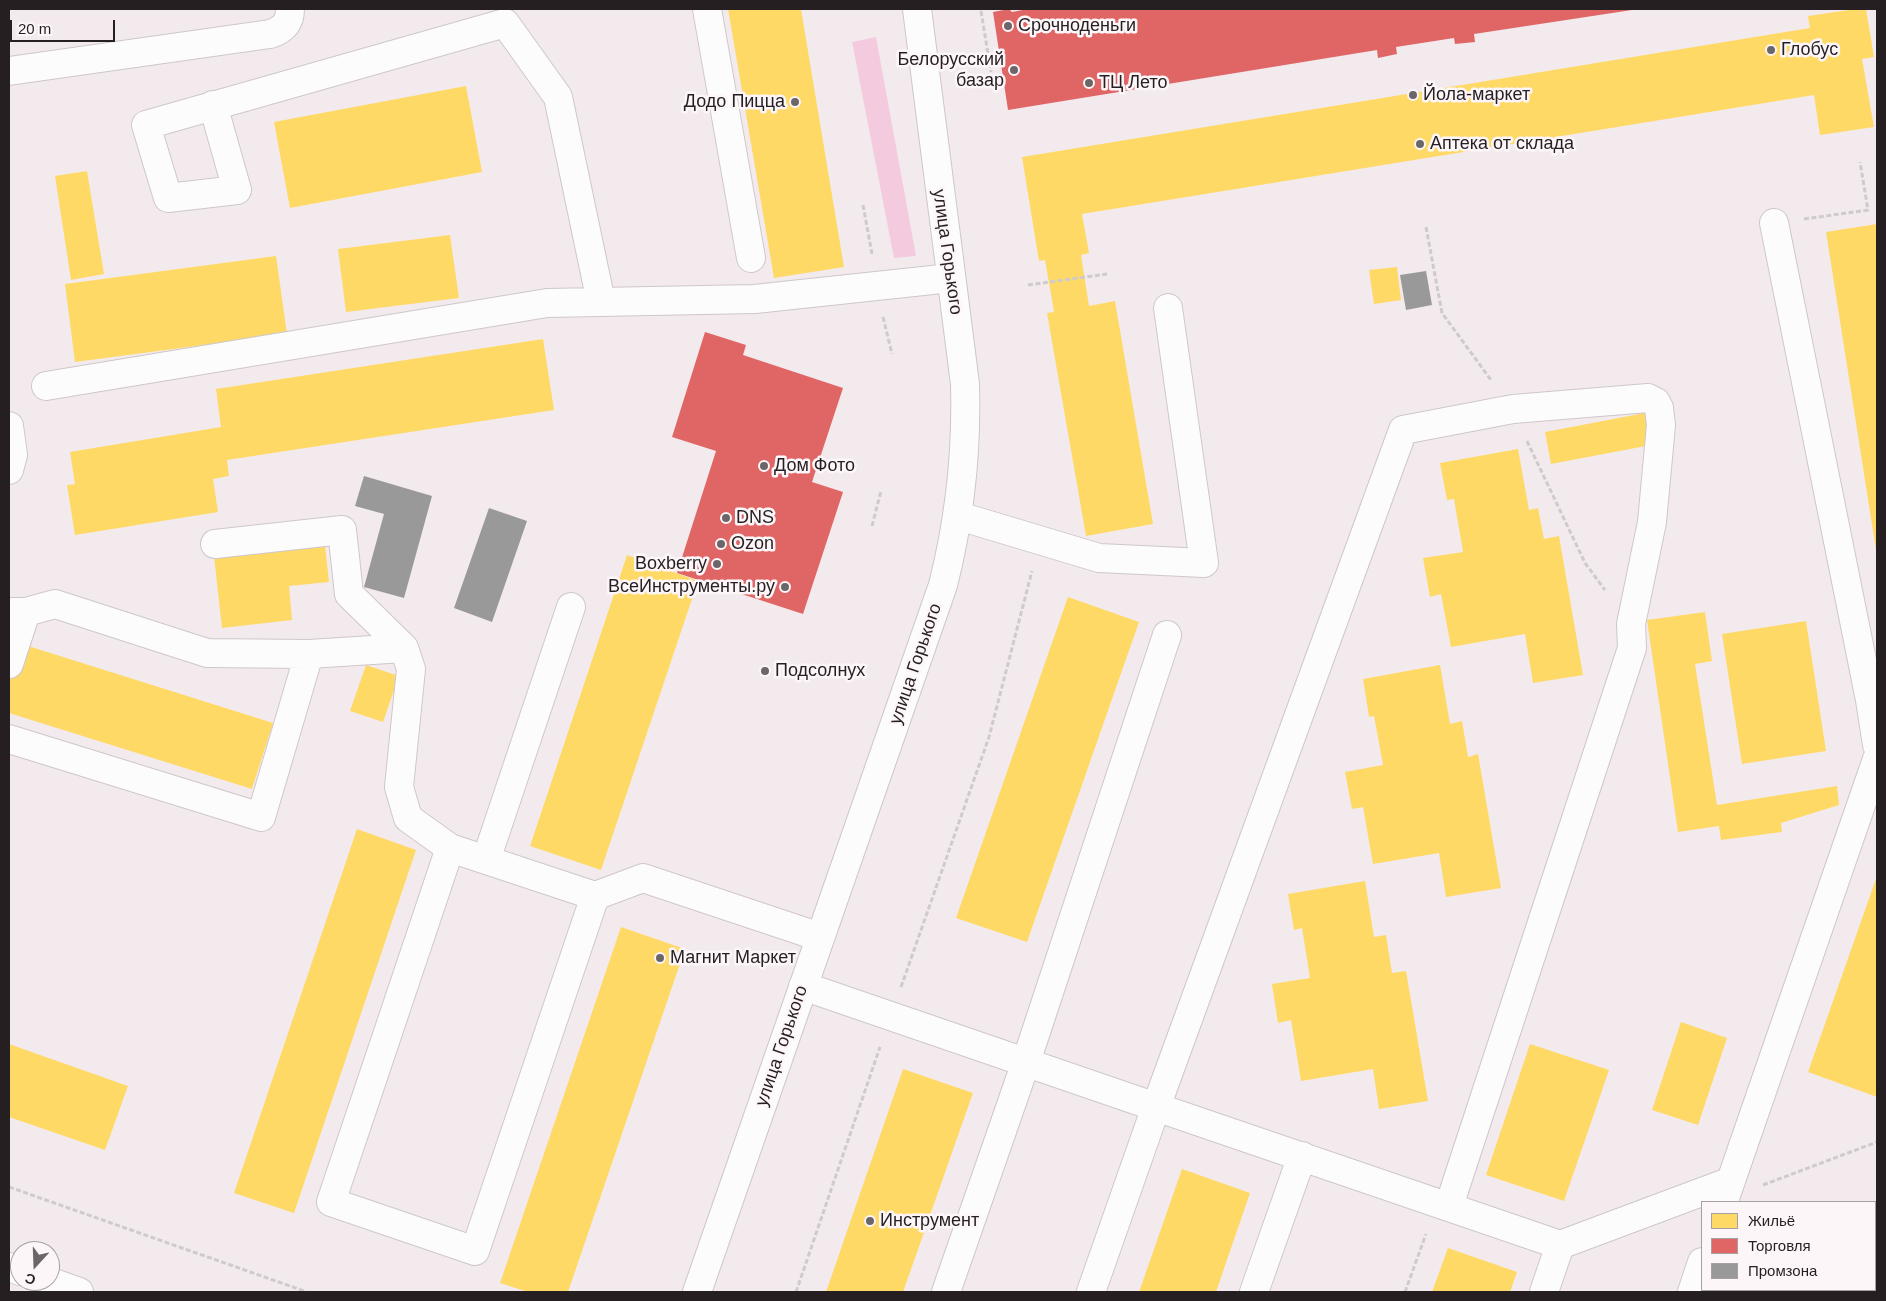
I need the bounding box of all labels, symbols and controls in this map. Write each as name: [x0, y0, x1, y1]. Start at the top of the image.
scale bar: [12, 10, 118, 42]
place label: Срочноденьги: [1018, 15, 1136, 37]
text: 20 m: [18, 20, 51, 37]
marker: Срочноденьги: [1002, 20, 1014, 32]
place label: Глобус: [1781, 39, 1838, 61]
marker: Глобус: [1765, 44, 1777, 56]
place label: Белорусский базар: [897, 49, 1004, 92]
marker: Белорусский базар: [1008, 64, 1020, 76]
place label: ТЦ Лето: [1099, 72, 1168, 94]
marker: ТЦ Лето: [1083, 77, 1095, 89]
place label: Йола-маркет: [1423, 84, 1530, 106]
marker: Йола-маркет: [1407, 89, 1419, 101]
place label: Додо Пицца: [684, 91, 785, 113]
marker: Додо Пицца: [789, 96, 801, 108]
place label: Аптека от склада: [1430, 133, 1574, 155]
marker: Аптека от склада: [1414, 138, 1426, 150]
street label: улица Горького: [927, 188, 967, 316]
place label: Дом Фото: [774, 455, 855, 477]
marker: Дом Фото: [758, 460, 770, 472]
place label: DNS: [736, 507, 774, 529]
marker: DNS: [720, 512, 732, 524]
place label: Ozon: [731, 533, 774, 555]
marker: Ozon: [715, 538, 727, 550]
place label: Boxberry: [635, 553, 707, 575]
marker: Boxberry: [711, 558, 723, 570]
place label: ВсеИнструменты.ру: [608, 576, 775, 598]
marker: ВсеИнструменты.ру: [779, 581, 791, 593]
street label: улица Горького: [885, 601, 947, 727]
place label: Подсолнух: [775, 660, 865, 682]
marker: Подсолнух: [759, 665, 771, 677]
place label: Магнит Маркет: [670, 947, 796, 969]
marker: Магнит Маркет: [654, 952, 666, 964]
street label: улица Горького: [751, 983, 813, 1109]
legend: [1701, 1201, 1876, 1291]
place label: Инструмент: [880, 1210, 979, 1232]
text: Жильё: [1748, 1212, 1795, 1229]
marker: Инструмент: [864, 1215, 876, 1227]
text: Торговля: [1748, 1237, 1811, 1254]
north arrow: [10, 1241, 60, 1291]
text: Промзона: [1748, 1262, 1817, 1279]
text: С: [23, 1270, 38, 1288]

